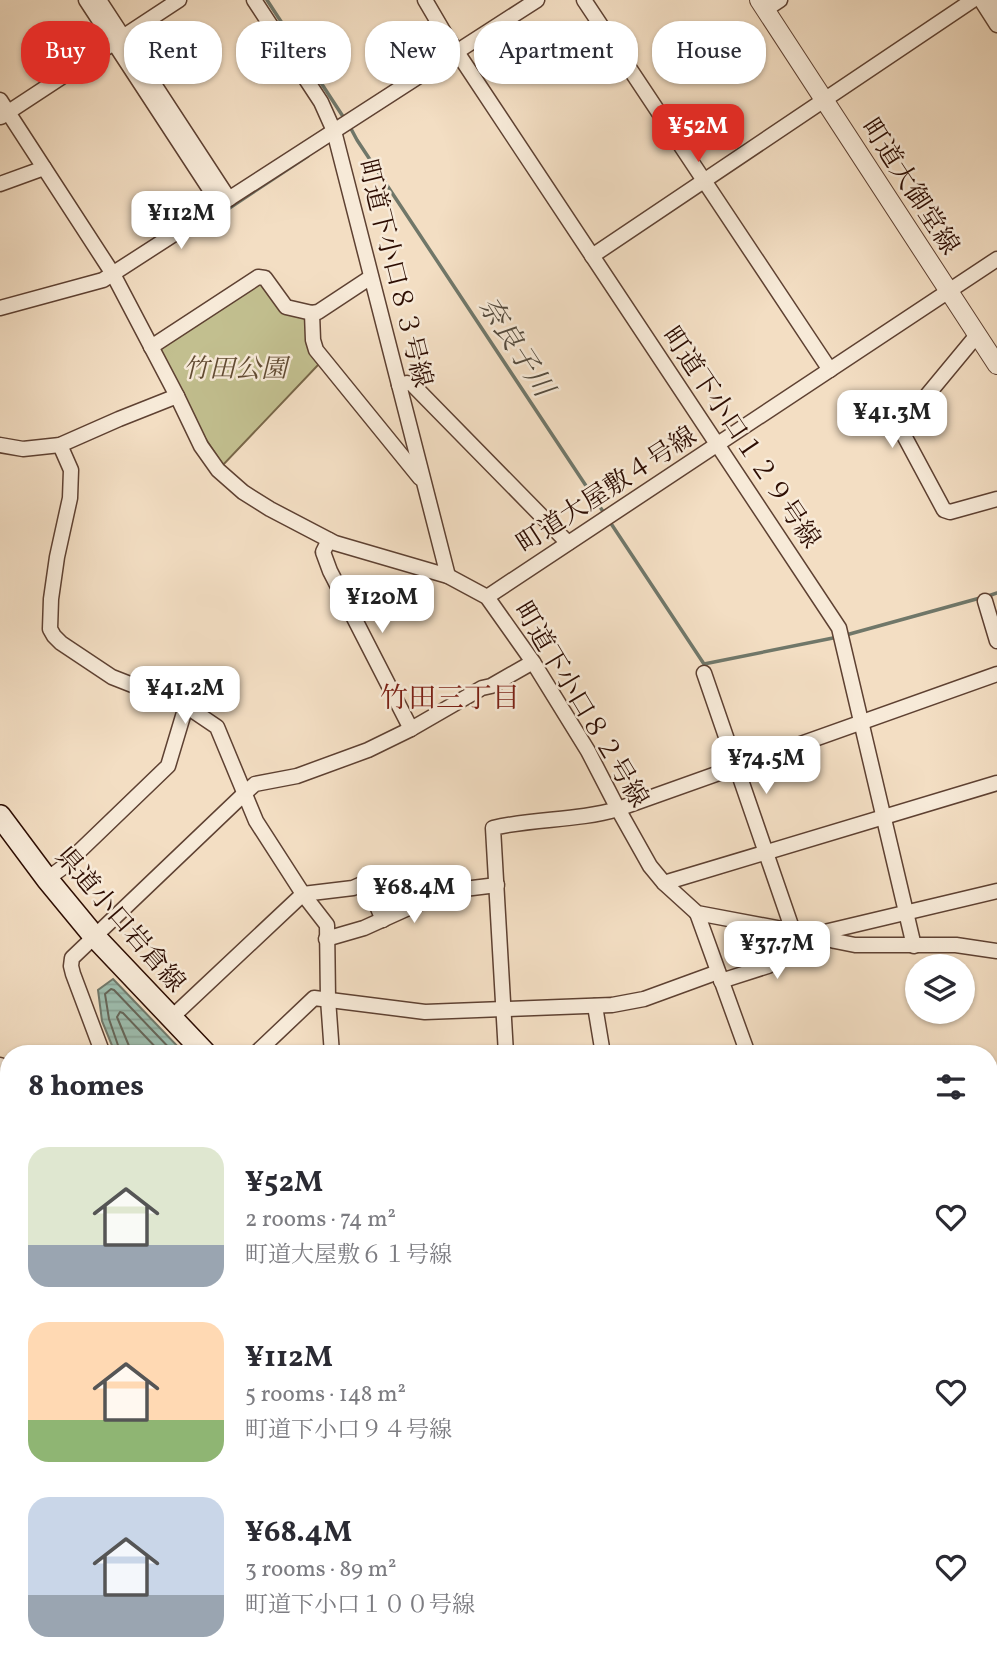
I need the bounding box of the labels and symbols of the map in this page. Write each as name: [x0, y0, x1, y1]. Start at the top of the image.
pin: ¥52M: [657, 104, 739, 164]
street label: 町道大御堂線: [852, 112, 967, 262]
street label: 町道下小口８３号線: [348, 156, 440, 391]
pin: ¥112M: [132, 191, 230, 251]
water label: 奈良子川: [468, 290, 563, 407]
street label: 町道下小口１２９号線: [653, 320, 828, 556]
park label: 竹田公園: [183, 352, 291, 388]
pin: ¥41.3M: [835, 391, 949, 450]
street label: 町道大屋敷４号線: [510, 419, 704, 562]
pin: ¥120M: [333, 576, 431, 635]
street label: 町道下小口８２号線: [505, 595, 656, 815]
pin: ¥41.2M: [128, 666, 242, 726]
district label: 竹田三丁目: [380, 680, 520, 719]
pin: ¥74.5M: [709, 736, 823, 796]
street label: 県道小口岩倉線: [46, 840, 193, 1001]
pin: ¥68.4M: [357, 866, 471, 925]
pin: ¥37.7M: [720, 922, 834, 981]

